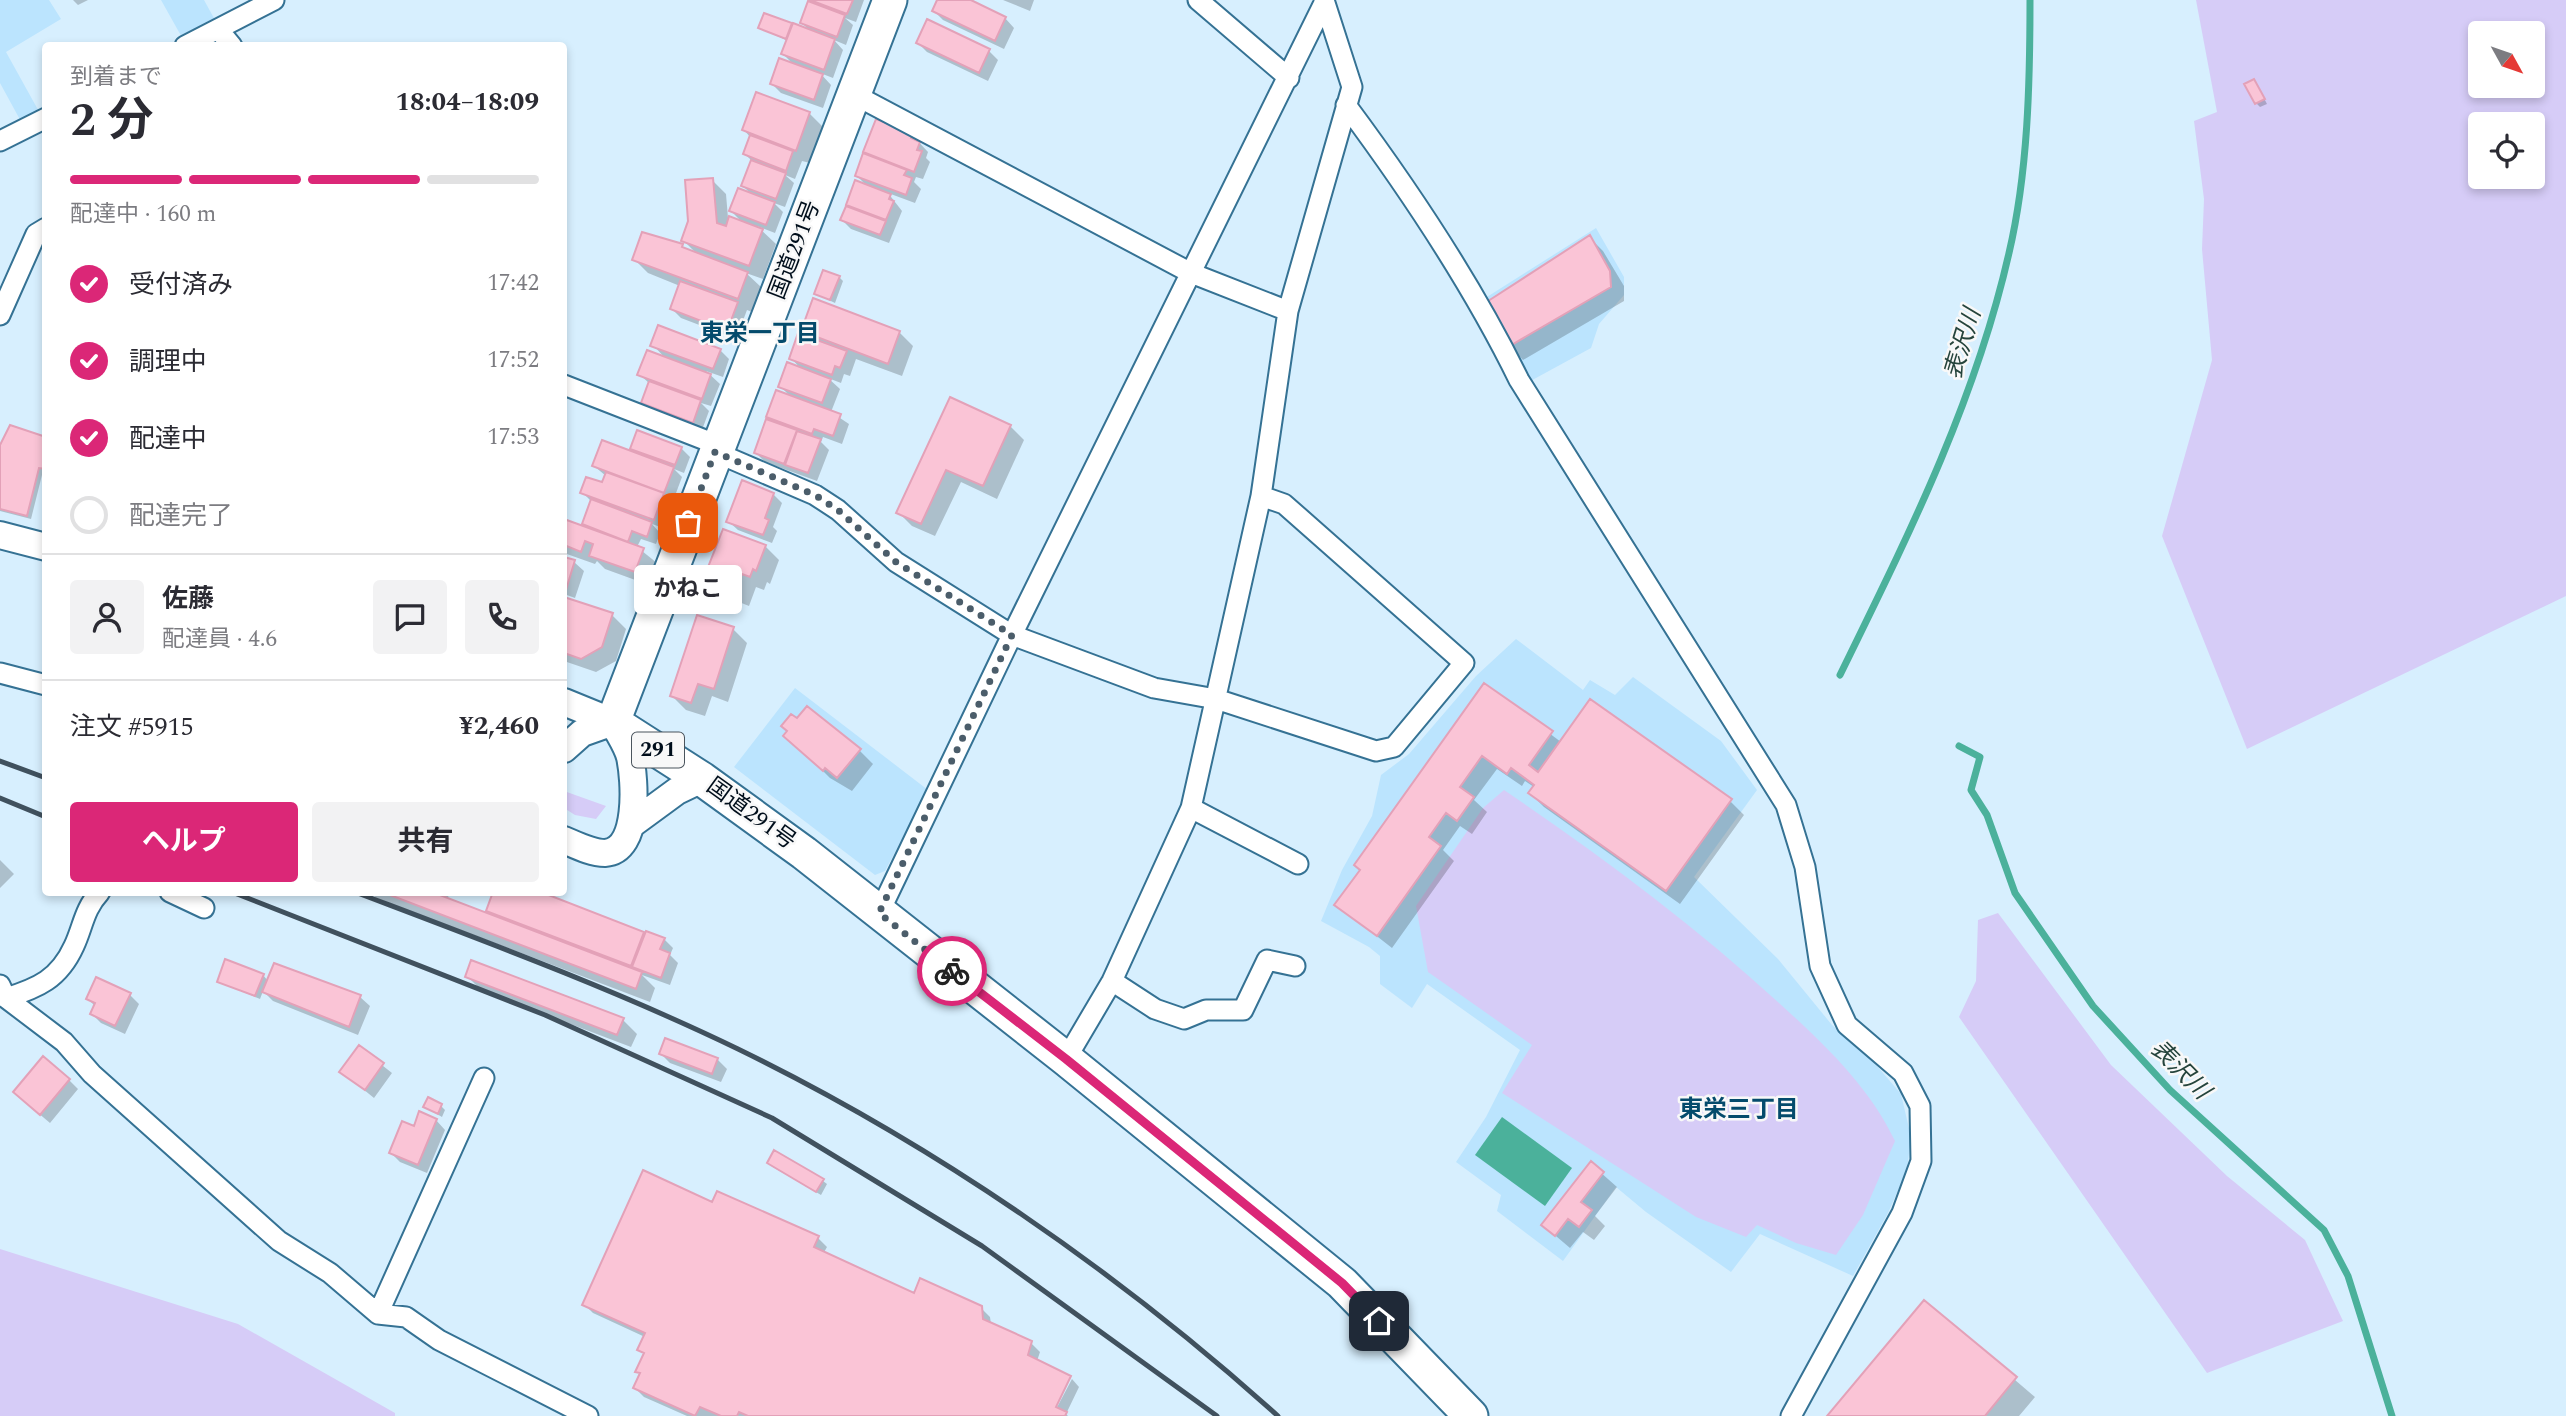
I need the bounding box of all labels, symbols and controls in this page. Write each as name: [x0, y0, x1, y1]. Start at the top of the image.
north arrow: [2468, 21, 2544, 98]
map controls: [2468, 21, 2545, 189]
text: 到着まで: [70, 60, 162, 95]
text: 18:04–18:09: [395, 82, 539, 122]
text: 2 分: [70, 86, 153, 156]
button: locate: [2468, 112, 2545, 189]
street label: 国道291号: [760, 195, 830, 305]
text: 配達中 · 160 m: [70, 197, 216, 232]
icon: check: [70, 265, 108, 303]
text: 受付済み: [129, 265, 233, 305]
text: 17:42: [487, 266, 539, 301]
water label: 表沢川: [1935, 301, 1992, 384]
district label: 東栄一丁目: [700, 316, 820, 352]
icon: check: [70, 342, 108, 380]
text: 調理中: [129, 342, 207, 382]
text: 17:52: [487, 343, 539, 378]
icon: check: [70, 419, 108, 457]
text: 配達中: [129, 419, 207, 459]
text: 17:53: [487, 420, 539, 455]
pin: [658, 493, 718, 553]
text: 配達完了: [129, 496, 233, 536]
icon: bag: [669, 504, 707, 542]
callout: かねこ: [634, 565, 742, 614]
text: かねこ: [654, 572, 723, 607]
text: 佐藤: [162, 579, 214, 619]
button: person: [70, 580, 144, 654]
button: chat: [373, 580, 447, 654]
button: phone: [465, 580, 539, 654]
text: 配達員 · 4.6: [162, 622, 277, 657]
text: ¥2,460: [459, 706, 539, 746]
text: 注文 #5915: [70, 707, 194, 747]
road number: 291: [632, 732, 684, 768]
street label: 国道291号: [699, 769, 803, 859]
button: ヘルプ: [70, 802, 298, 882]
button: 共有: [312, 802, 539, 882]
courier: [917, 936, 987, 1006]
icon: bike: [933, 952, 971, 990]
water label: 表沢川: [2142, 1032, 2220, 1110]
district label: 東栄三丁目: [1679, 1092, 1799, 1128]
pin: [1349, 1291, 1409, 1351]
icon: home: [1360, 1302, 1398, 1340]

